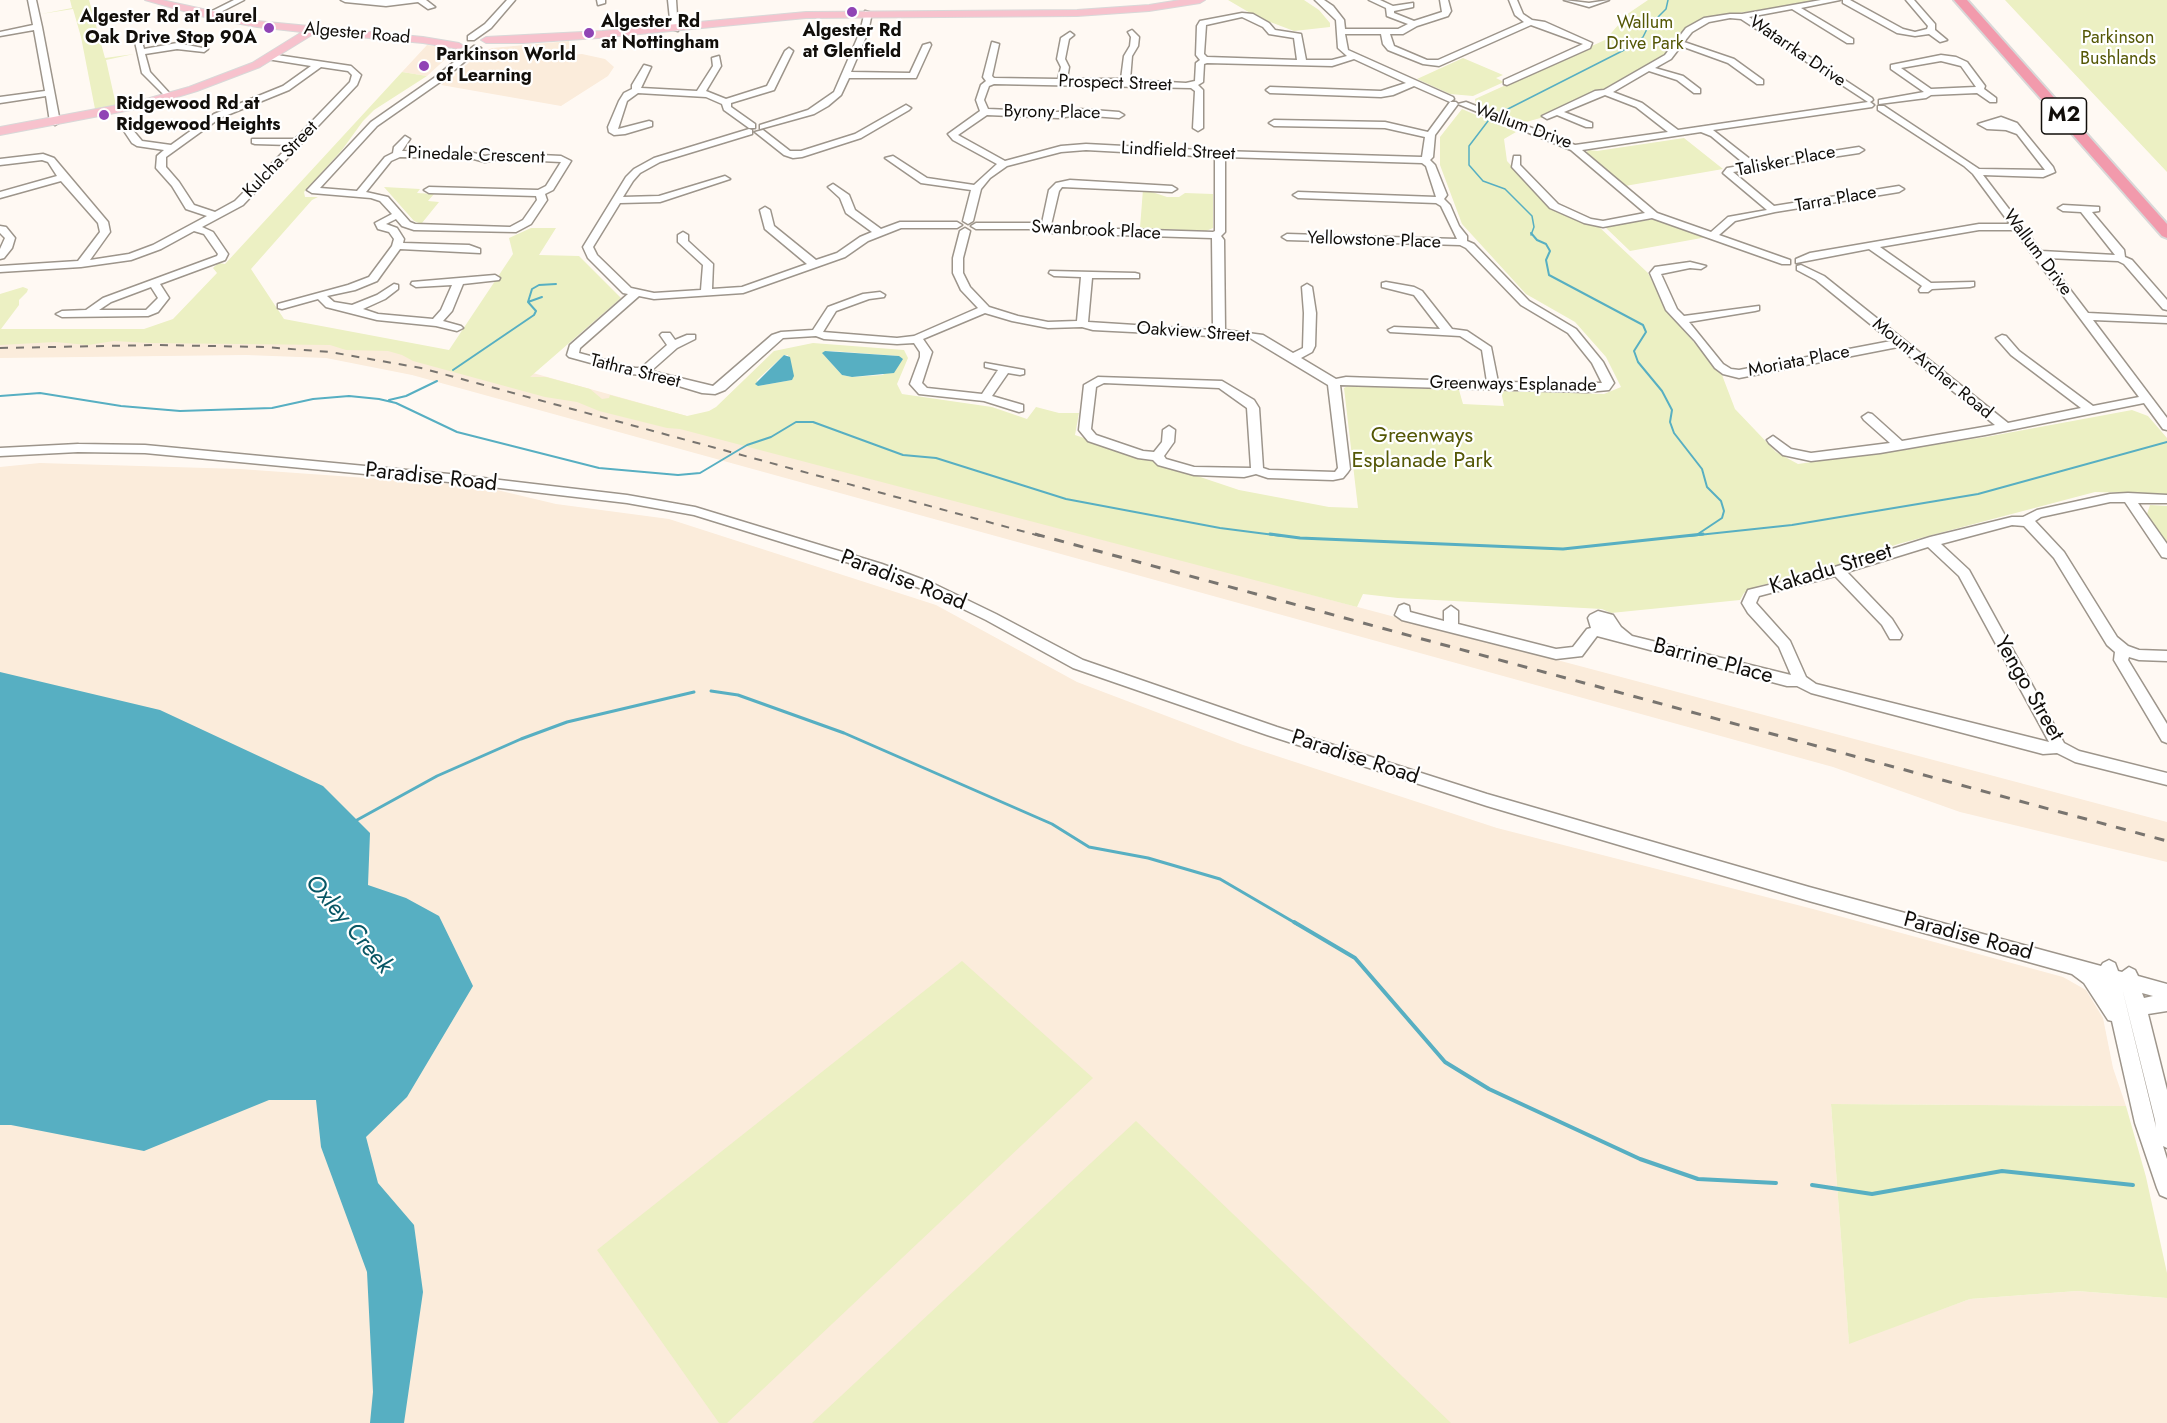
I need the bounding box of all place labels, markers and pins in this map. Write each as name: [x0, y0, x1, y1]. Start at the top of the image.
marker: Algester Rd at Glenfield: [845, 5, 859, 19]
place label: Algester Rd at Laurel Oak Drive Stop 90A: [80, 7, 257, 50]
place label: Algester Rd at Nottingham: [601, 12, 719, 54]
marker: Algester Rd at Laurel Oak Drive Stop 90A: [262, 21, 276, 35]
place label: Algester Rd at Glenfield: [802, 21, 902, 63]
marker: Algester Rd at Nottingham: [582, 26, 596, 40]
place label: Parkinson World of Learning: [436, 45, 576, 88]
marker: Parkinson World of Learning: [417, 59, 431, 73]
place label: Ridgewood Rd at Ridgewood Heights: [116, 94, 281, 136]
marker: Ridgewood Rd at Ridgewood Heights: [97, 108, 111, 122]

